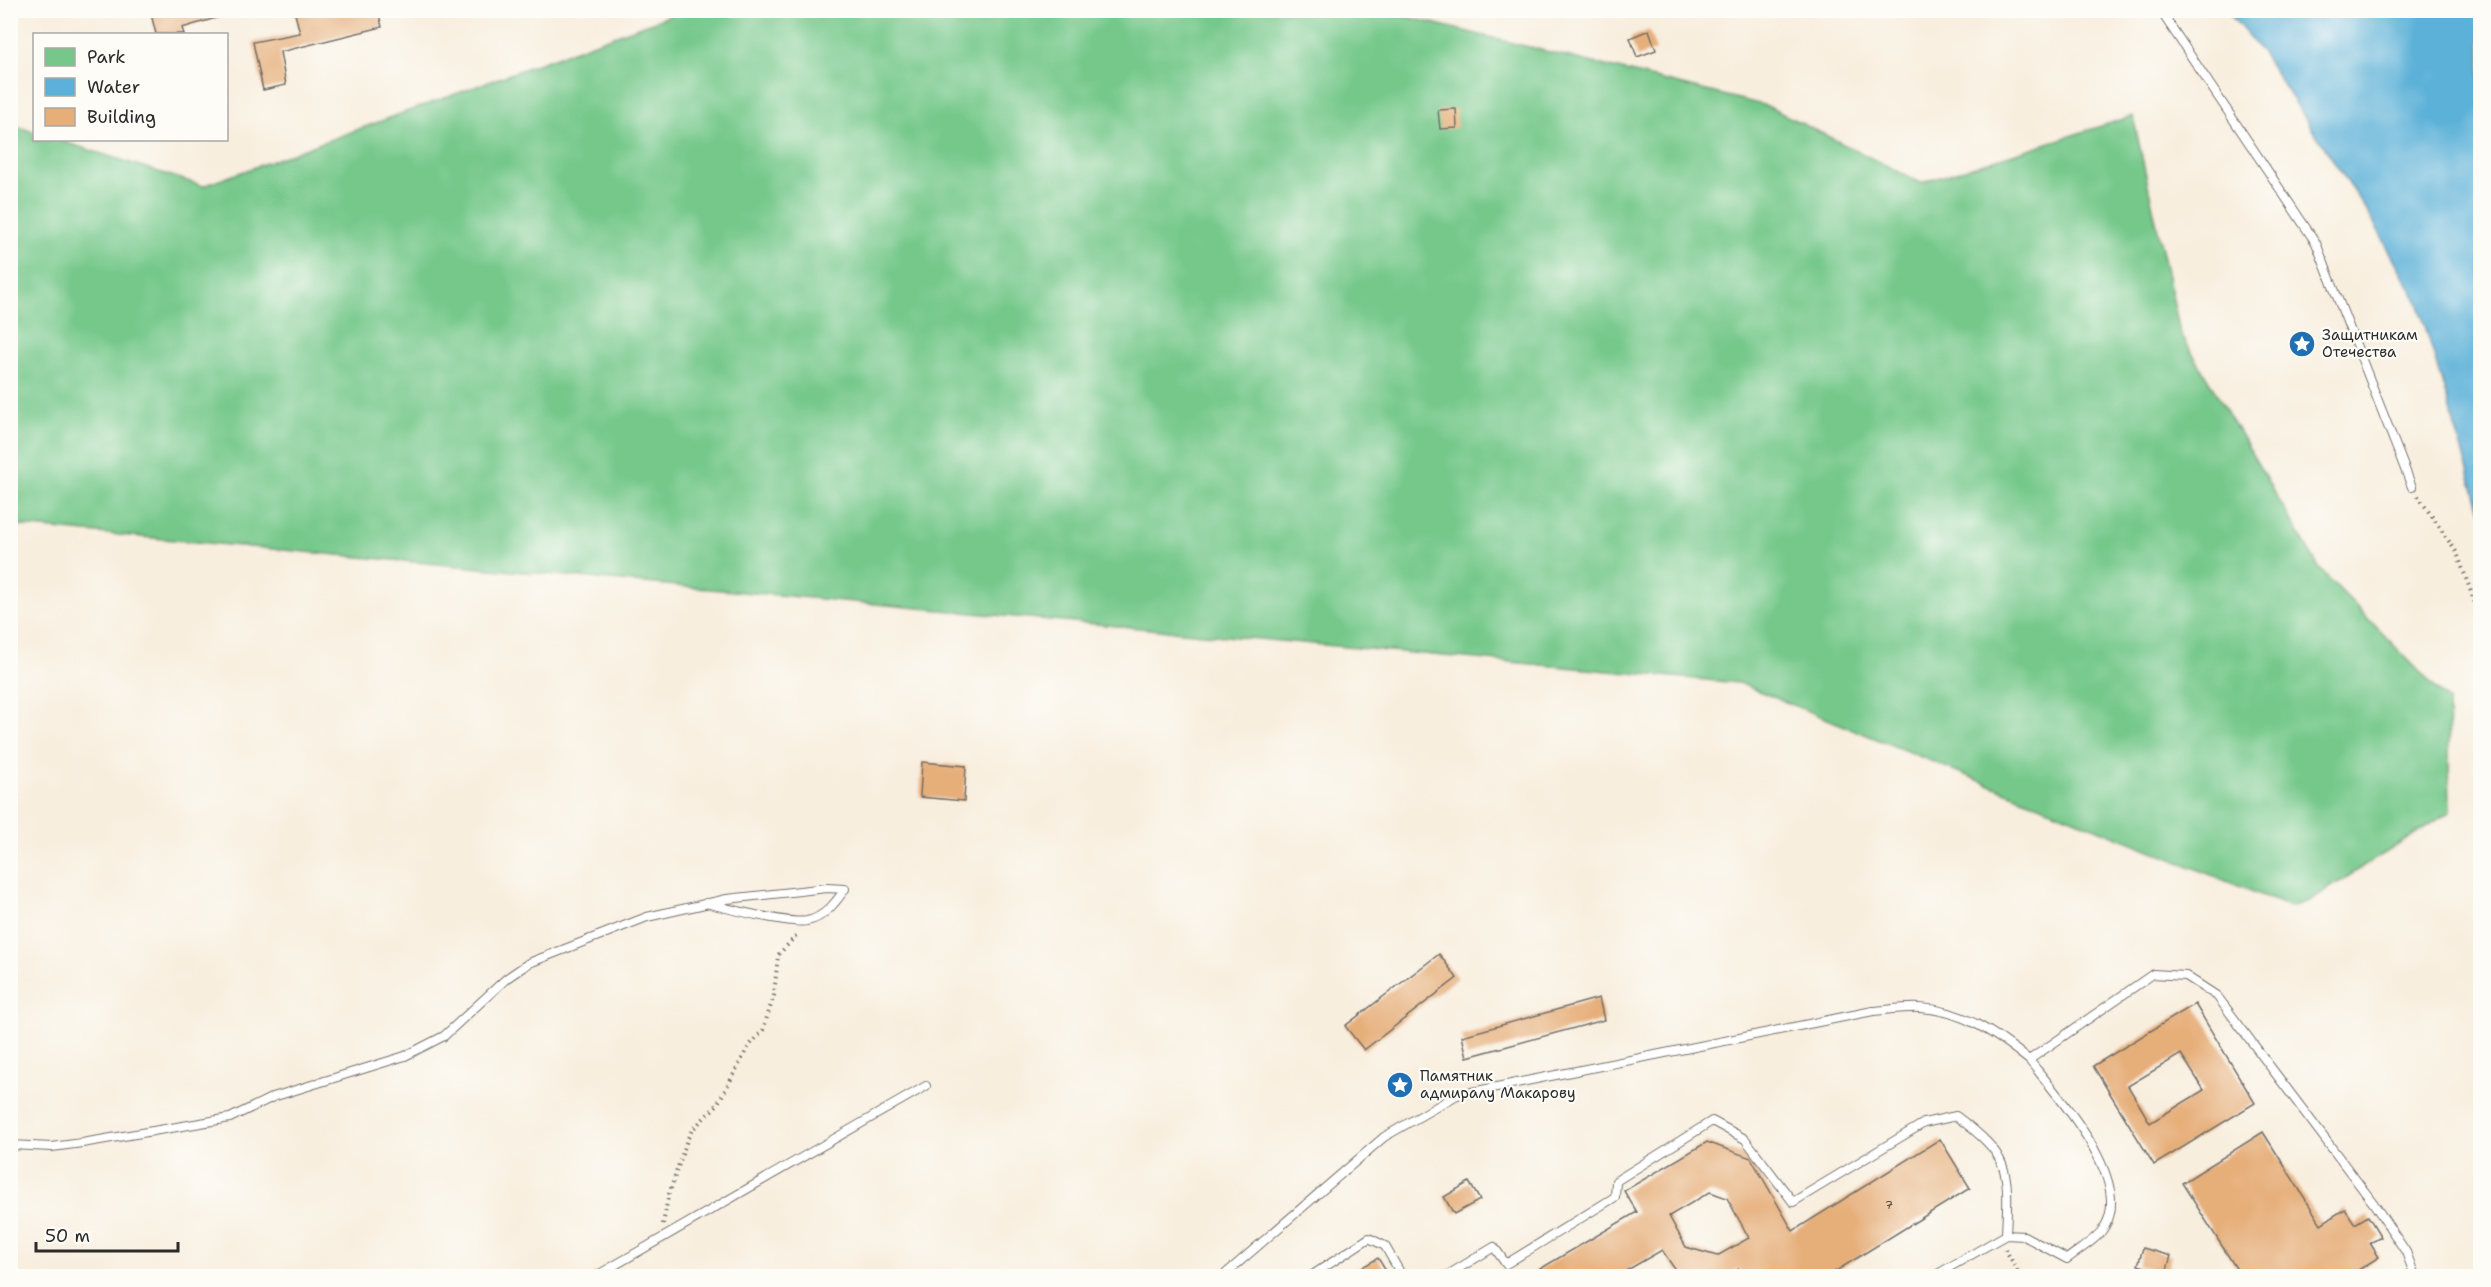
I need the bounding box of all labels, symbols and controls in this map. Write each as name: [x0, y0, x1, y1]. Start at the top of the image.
legend: [33, 33, 228, 141]
text: Park: [87, 45, 126, 69]
text: Water: [87, 75, 140, 99]
text: Building: [87, 105, 156, 129]
place label: Защитникам Отечества: [2322, 325, 2418, 362]
place icon: Защитникам Отечества: [2287, 329, 2317, 359]
place label: Памятник адмиралу Макарову: [1420, 1066, 1576, 1103]
place icon: Памятник адмиралу Макарову: [1385, 1070, 1415, 1100]
house number: 7: [1885, 1197, 1893, 1213]
scale bar: [36, 1215, 178, 1253]
text: 50 m: [45, 1224, 90, 1248]

